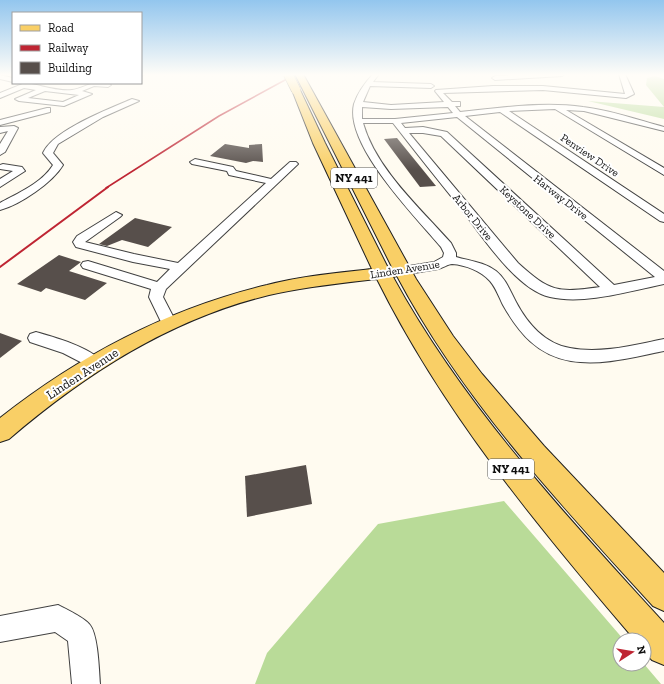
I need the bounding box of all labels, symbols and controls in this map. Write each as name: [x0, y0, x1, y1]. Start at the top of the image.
legend: [12, 12, 142, 84]
text: Road: [48, 21, 74, 35]
text: Railway: [48, 41, 89, 55]
text: Building: [48, 61, 92, 75]
street label: Penview Drive: [558, 131, 621, 180]
road number: NY 441: [331, 168, 377, 188]
street label: Harway Drive: [531, 172, 590, 223]
street label: Keystone Drive: [497, 183, 558, 242]
street label: Arbor Drive: [450, 191, 495, 243]
street label: Linden Avenue: [370, 258, 441, 281]
street label: Linden Avenue: [44, 345, 121, 402]
road number: NY 441: [488, 459, 534, 479]
north arrow: [612, 632, 652, 672]
text: N: [634, 645, 649, 656]

